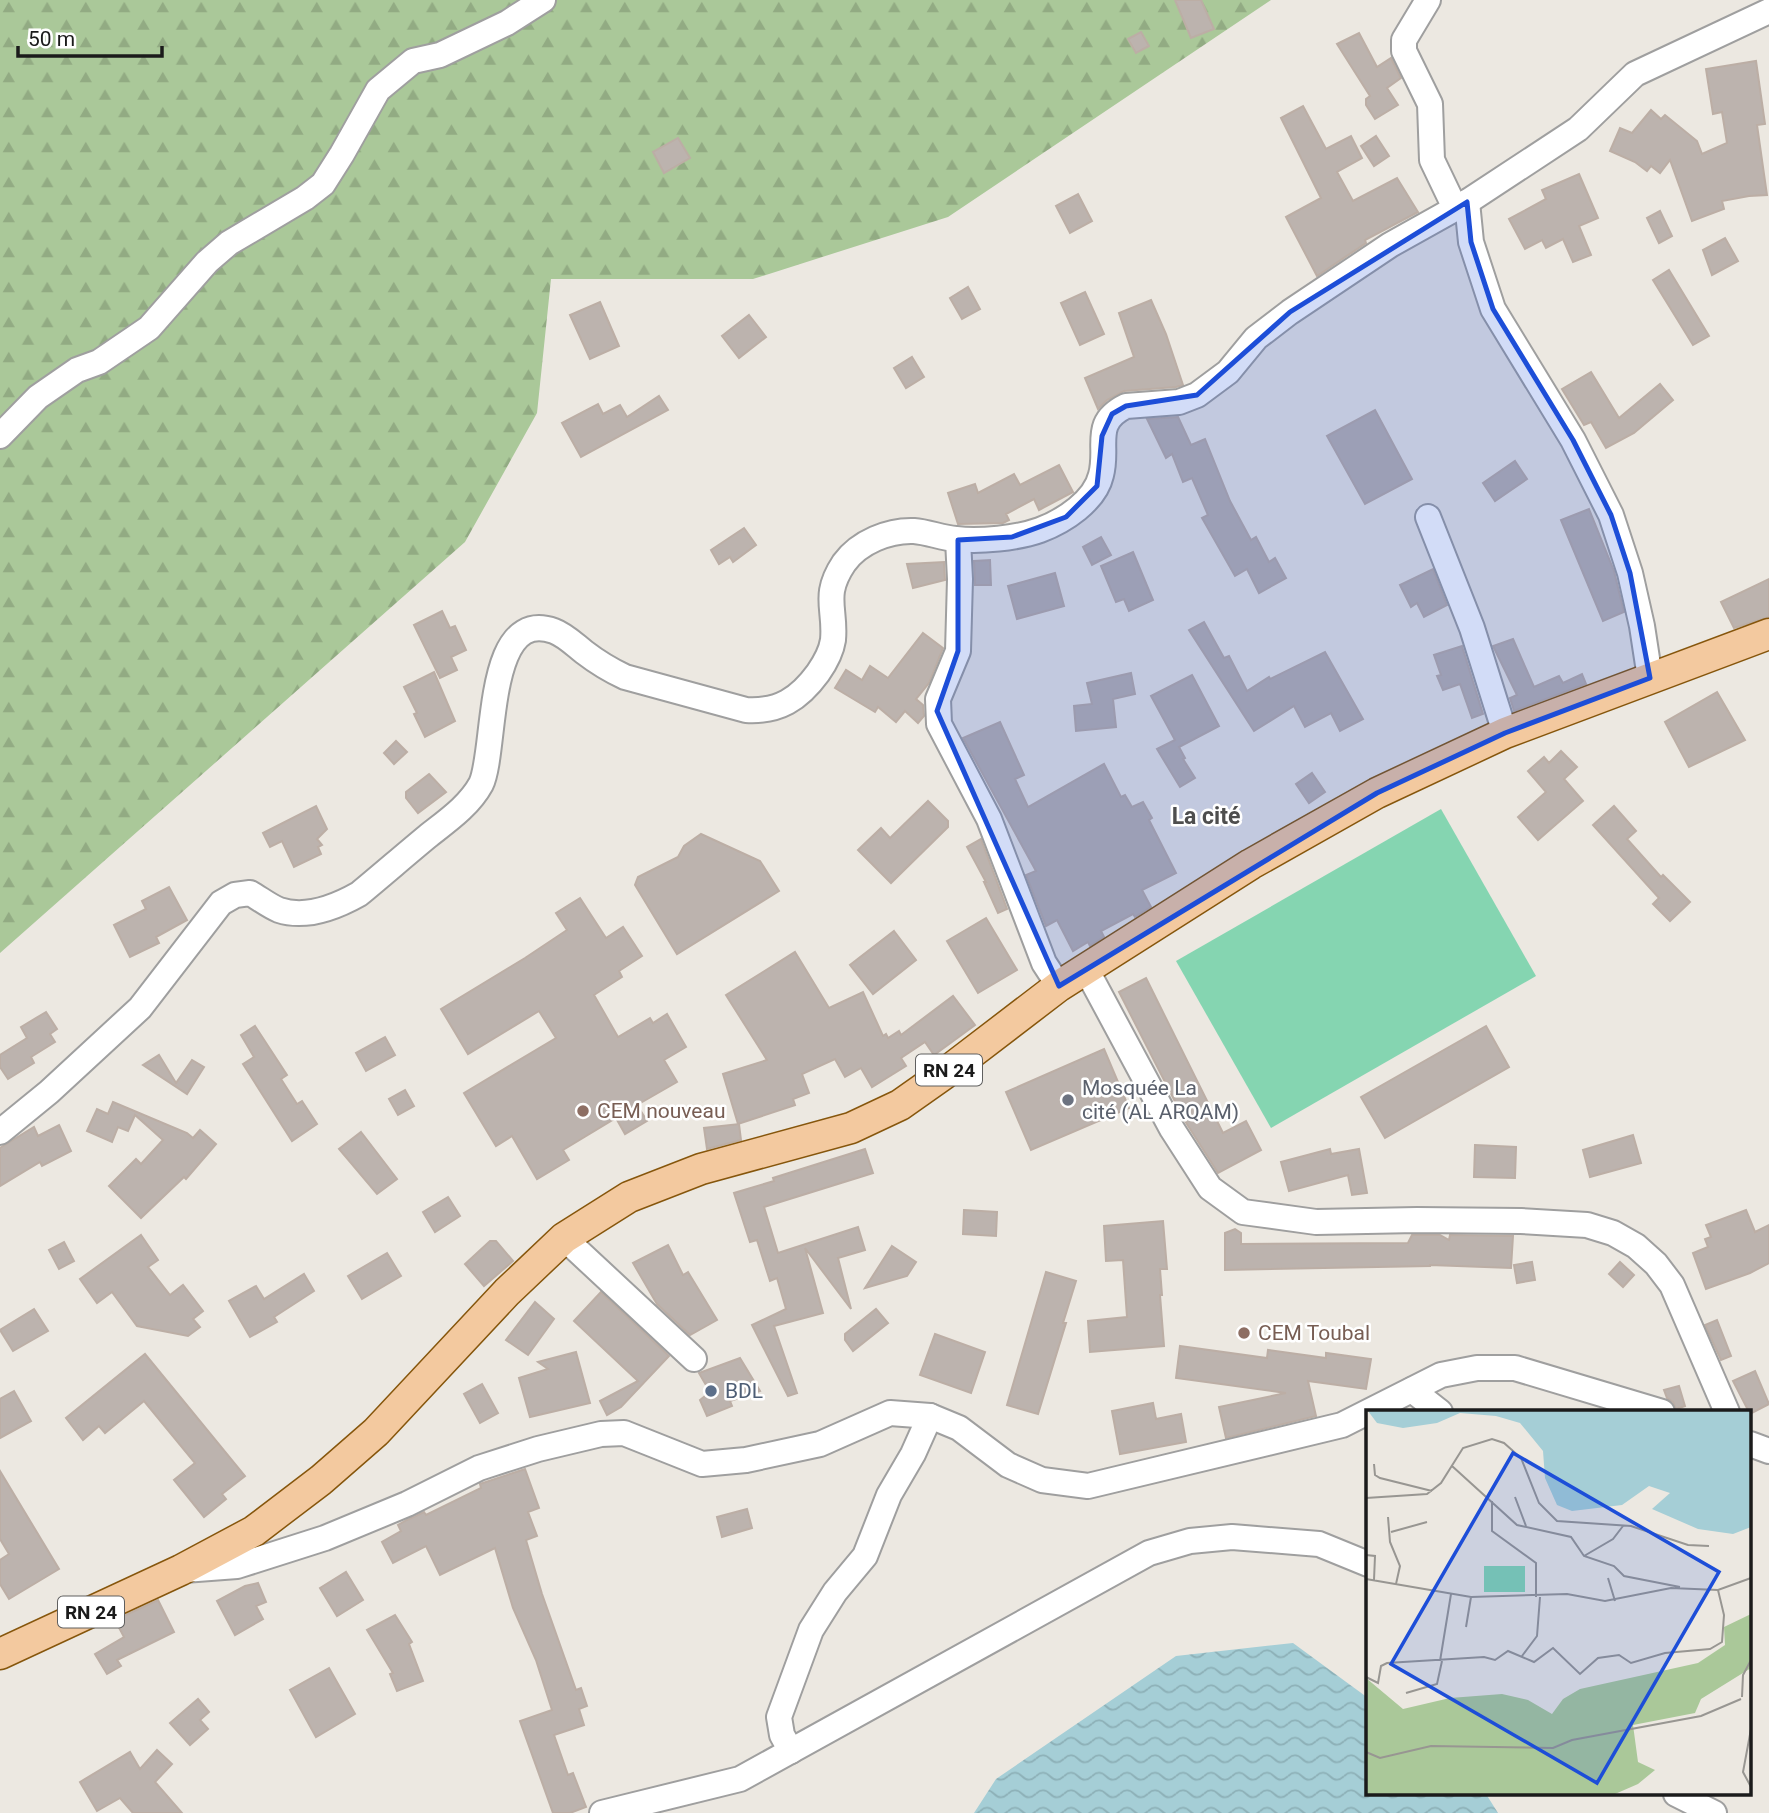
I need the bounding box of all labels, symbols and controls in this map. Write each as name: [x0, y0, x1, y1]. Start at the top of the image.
scale bar: [18, 14, 161, 58]
text: 50 m: [28, 27, 75, 51]
district label: La cité: [1172, 803, 1240, 830]
road number: RN 24: [916, 1054, 982, 1086]
place label: Mosquée La cité (AL ARQAM): [1082, 1076, 1239, 1124]
marker: Mosquée La cité (AL ARQAM): [1060, 1092, 1076, 1108]
place label: CEM nouveau: [597, 1099, 725, 1123]
marker: CEM nouveau: [575, 1103, 591, 1119]
place label: CEM Toubal: [1258, 1321, 1370, 1345]
marker: CEM Toubal: [1236, 1325, 1252, 1341]
place label: BDL: [725, 1379, 763, 1403]
marker: BDL: [703, 1383, 719, 1399]
inset map: [1366, 1410, 1752, 1796]
road number: RN 24: [58, 1596, 124, 1628]

